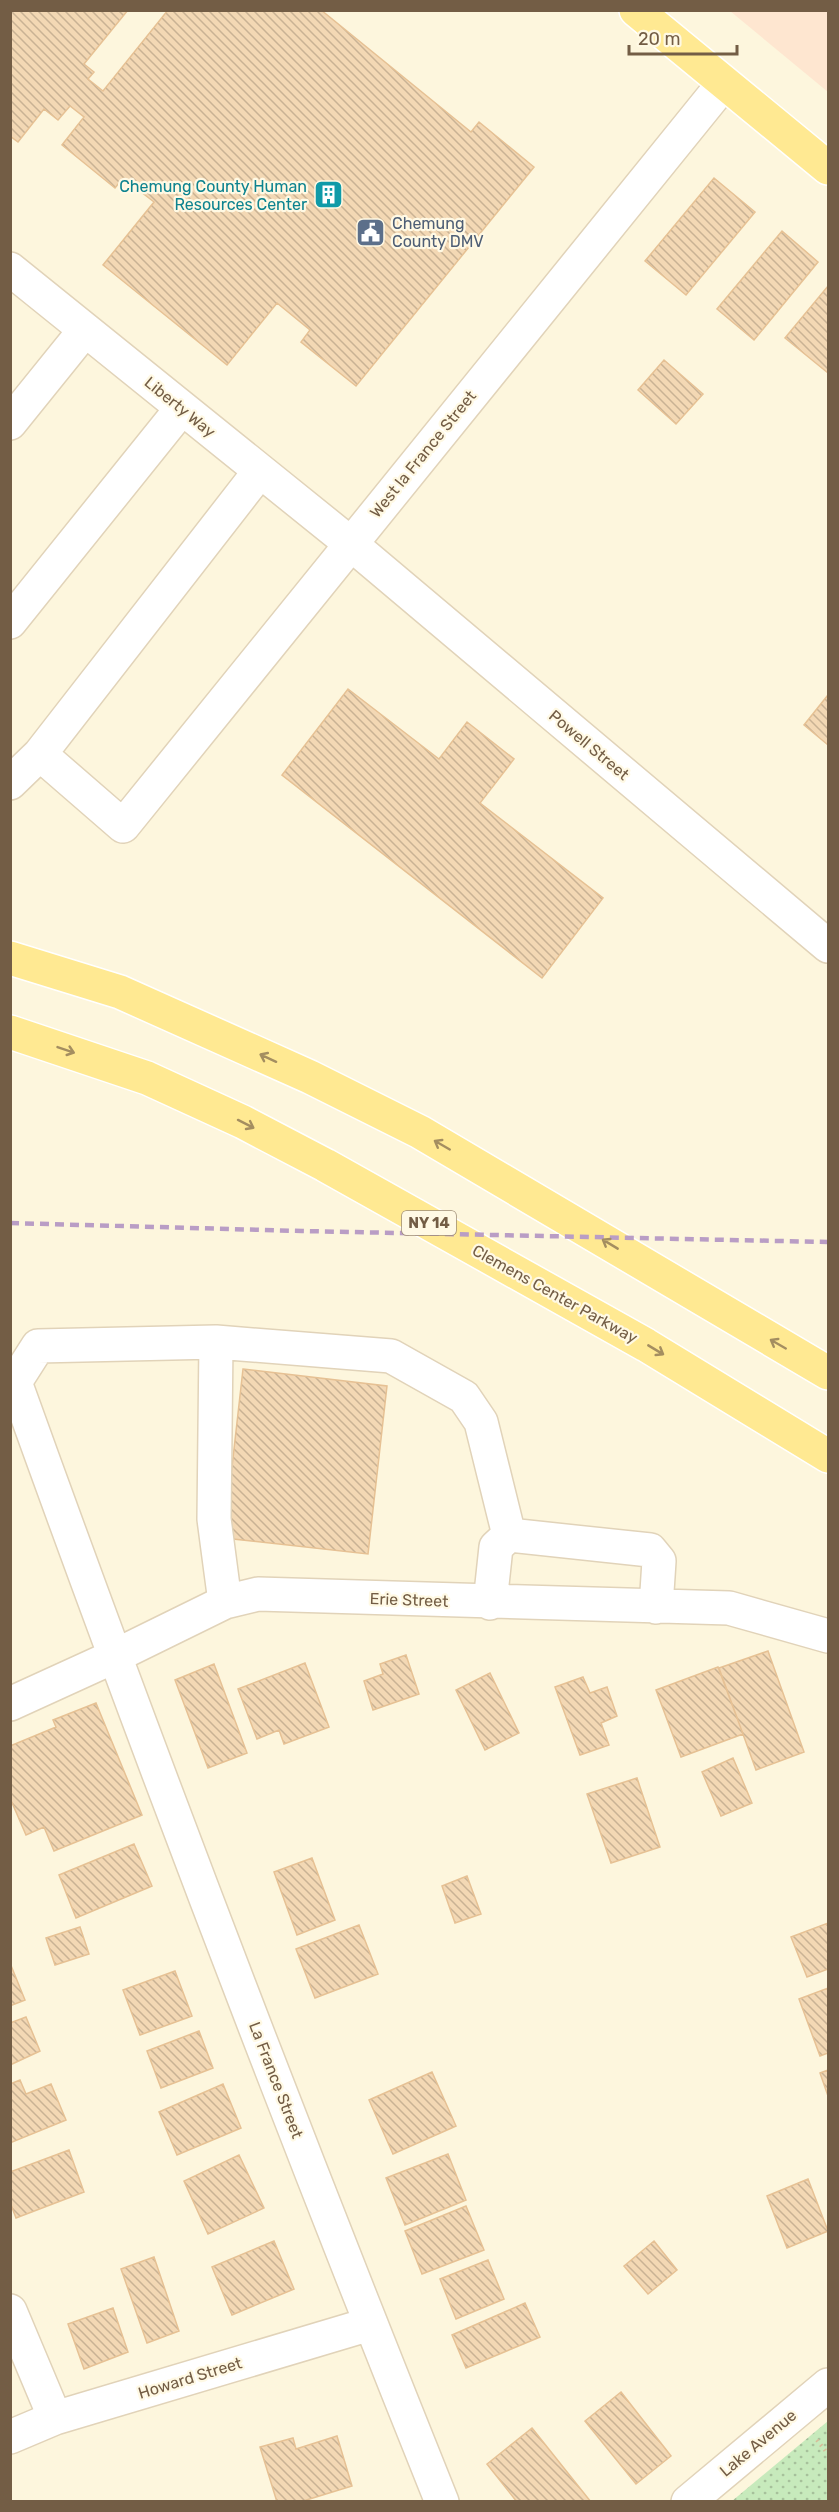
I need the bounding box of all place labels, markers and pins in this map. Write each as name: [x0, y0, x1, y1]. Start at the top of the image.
place label: Chemung County Human Resources Center: [119, 177, 307, 214]
building icon: Chemung County Human Resources Center: [312, 179, 344, 211]
place label: Chemung County DMV: [392, 214, 484, 251]
public building icon: Chemung County DMV: [355, 216, 387, 248]

